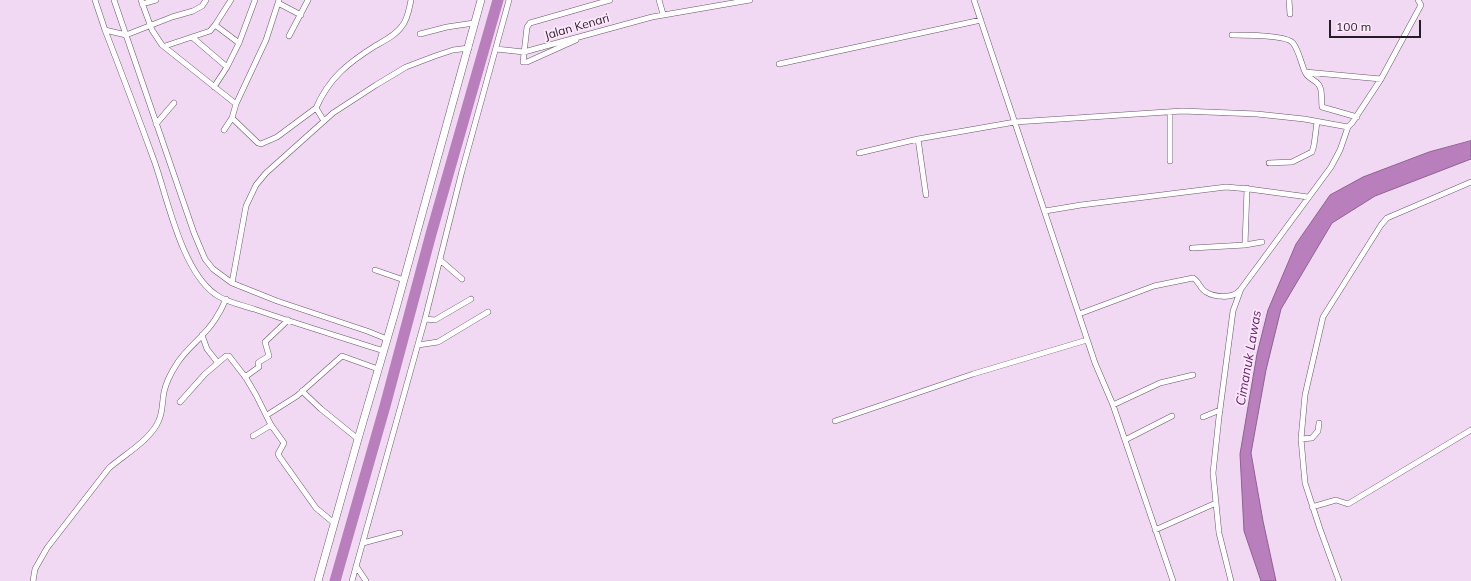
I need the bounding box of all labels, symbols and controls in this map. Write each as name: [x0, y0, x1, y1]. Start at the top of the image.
street label: Jalan Kenari: [543, 11, 611, 43]
scale bar: [1331, 12, 1423, 38]
text: 100 m: [1336, 19, 1371, 34]
water label: Cimanuk Lawas: [1233, 309, 1265, 407]

